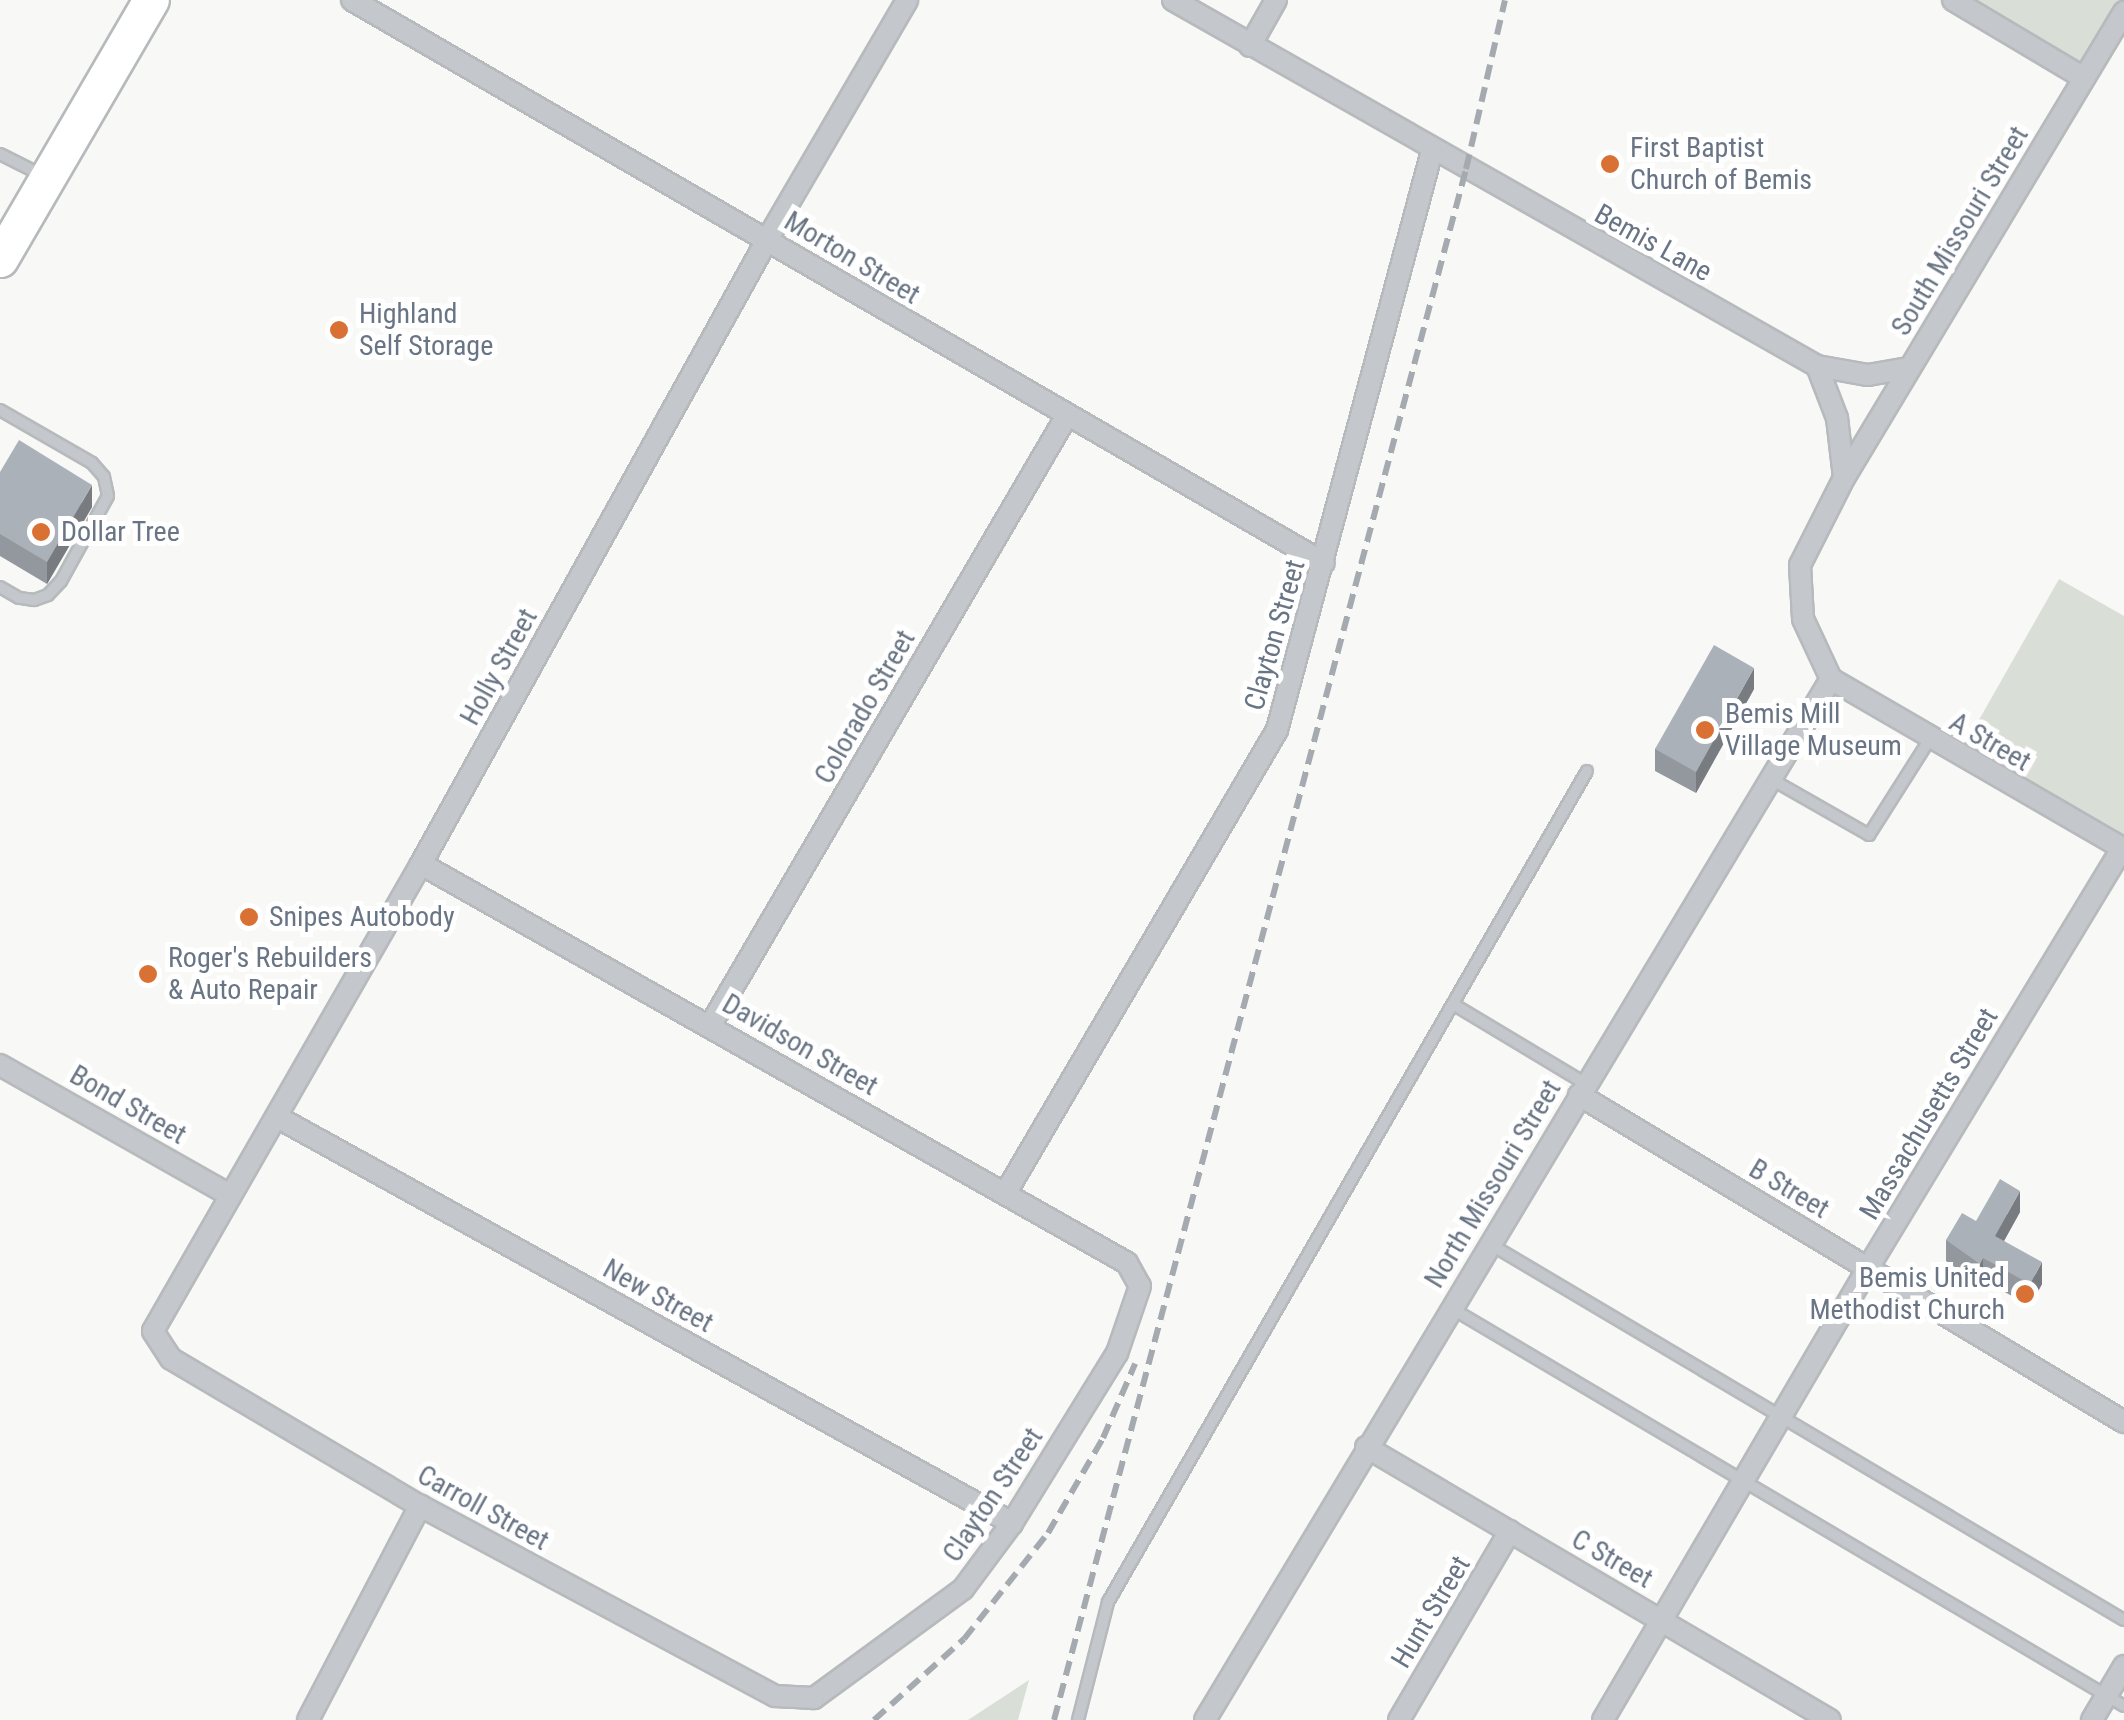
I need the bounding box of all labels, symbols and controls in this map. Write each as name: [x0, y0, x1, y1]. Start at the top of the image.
street label: South Missouri Street: [1884, 120, 2036, 342]
place label: First Baptist Church of Bemis: [1630, 131, 1812, 197]
marker: First Baptist Church of Bemis: [1599, 153, 1621, 175]
street label: Bemis Lane: [1589, 197, 1717, 289]
street label: Morton Street: [778, 204, 926, 312]
place label: Highland Self Storage: [359, 297, 493, 363]
marker: Highland Self Storage: [328, 319, 350, 341]
place label: Dollar Tree: [61, 515, 180, 549]
marker: Dollar Tree: [30, 521, 52, 543]
street label: Clayton Street: [1238, 556, 1312, 714]
street label: Holly Street: [453, 603, 545, 731]
street label: Colorado Street: [808, 624, 922, 790]
place label: Bemis Mill Village Museum: [1725, 697, 1902, 763]
street label: A Street: [1943, 705, 2037, 779]
marker: Bemis Mill Village Museum: [1694, 719, 1716, 741]
place label: Snipes Autobody: [269, 900, 455, 934]
marker: Snipes Autobody: [238, 906, 260, 928]
place label: Roger's Rebuilders & Auto Repair: [168, 941, 372, 1007]
marker: Roger's Rebuilders & Auto Repair: [137, 963, 159, 985]
street label: Davidson Street: [716, 987, 884, 1103]
street label: Massachusetts Street: [1853, 1002, 2005, 1226]
street label: Bond Street: [64, 1058, 192, 1152]
street label: North Missouri Street: [1418, 1074, 1568, 1294]
street label: B Street: [1743, 1152, 1835, 1226]
street label: New Street: [597, 1252, 719, 1340]
place label: Bemis United Methodist Church: [1809, 1261, 2005, 1327]
marker: Bemis United Methodist Church: [2014, 1283, 2036, 1305]
street label: Clayton Street: [936, 1421, 1050, 1569]
street label: Carroll Street: [411, 1458, 555, 1558]
street label: C Street: [1566, 1522, 1658, 1596]
street label: Hunt Street: [1384, 1550, 1478, 1674]

